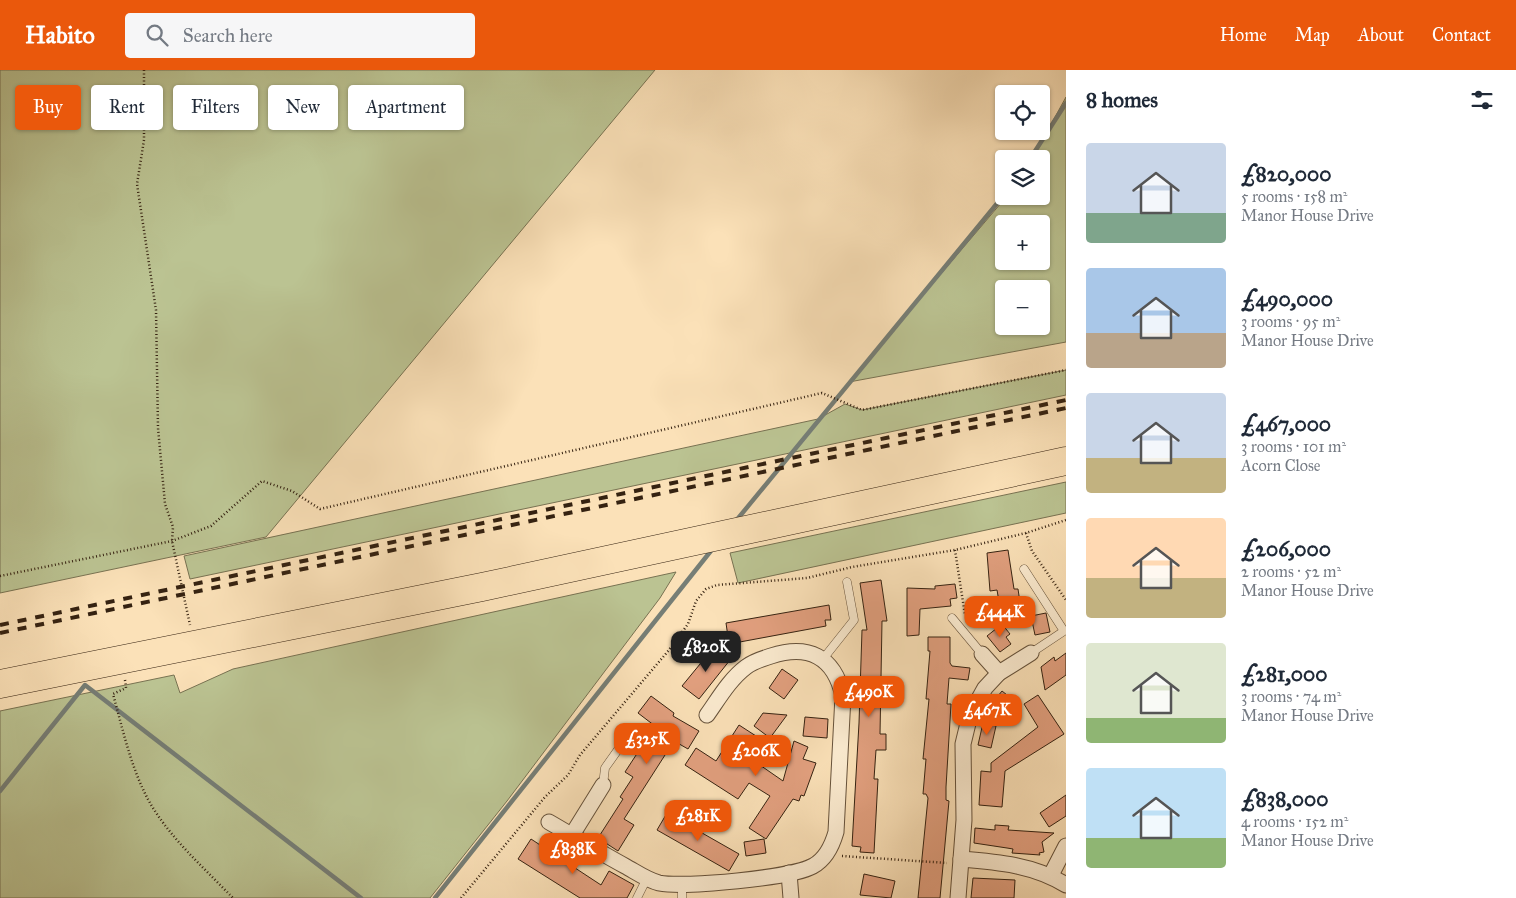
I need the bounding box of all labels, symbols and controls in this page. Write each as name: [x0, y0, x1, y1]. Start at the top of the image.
search box: [125, 13, 475, 58]
text: Habito: [25, 20, 95, 50]
icon: search: [143, 21, 171, 49]
text: Search here: [183, 24, 273, 47]
text: Home: [1220, 24, 1267, 46]
text: Map: [1295, 24, 1330, 46]
text: About: [1358, 24, 1404, 46]
text: Contact: [1432, 24, 1491, 46]
chip: Buy: [15, 85, 81, 130]
chip: Rent: [91, 85, 163, 130]
chip: Filters: [173, 85, 258, 130]
chip: New: [268, 85, 338, 130]
chip: Apartment: [348, 85, 464, 130]
map controls: [995, 85, 1050, 335]
button: locate: [995, 85, 1050, 140]
icon: filters: [1468, 86, 1496, 114]
text: 8 homes: [1086, 87, 1158, 113]
button: layers: [995, 150, 1050, 205]
text: £820,000: [1241, 161, 1331, 187]
icon: home: [1126, 163, 1186, 223]
text: 5 rooms · 158 m²: [1241, 187, 1347, 206]
text: Manor House Drive: [1241, 206, 1374, 225]
button: +: [995, 215, 1050, 270]
button: −: [995, 280, 1050, 335]
text: £490,000: [1241, 286, 1333, 312]
icon: home: [1126, 288, 1186, 348]
text: 3 rooms · 95 m²: [1241, 312, 1340, 331]
text: Manor House Drive: [1241, 331, 1374, 350]
text: £467,000: [1241, 411, 1331, 437]
icon: home: [1126, 413, 1186, 473]
text: 3 rooms · 101 m²: [1241, 437, 1346, 456]
text: Acorn Close: [1241, 456, 1321, 475]
text: £206,000: [1241, 536, 1331, 562]
icon: home: [1126, 538, 1186, 598]
text: 2 rooms · 52 m²: [1241, 562, 1341, 581]
text: Manor House Drive: [1241, 581, 1374, 600]
pin: £444K: [965, 596, 1035, 638]
text: £444K: [975, 602, 1025, 621]
pin: £820K: [671, 630, 741, 673]
text: £820K: [682, 637, 730, 656]
text: £281,000: [1241, 661, 1328, 687]
icon: home: [1126, 663, 1186, 723]
pin: £490K: [834, 676, 904, 718]
text: £490K: [844, 682, 894, 701]
text: 3 rooms · 74 m²: [1241, 687, 1341, 706]
pin: £467K: [952, 694, 1022, 736]
text: £467K: [963, 700, 1011, 719]
text: Manor House Drive: [1241, 706, 1374, 725]
pin: £325K: [612, 722, 682, 765]
text: £325K: [625, 729, 669, 748]
pin: £206K: [721, 734, 791, 777]
text: £206K: [732, 741, 780, 760]
text: £838,000: [1241, 786, 1328, 812]
icon: home: [1126, 788, 1186, 848]
pin: £281K: [663, 800, 733, 842]
text: £281K: [675, 806, 721, 825]
text: 4 rooms · 152 m²: [1241, 812, 1348, 831]
text: Manor House Drive: [1241, 831, 1374, 850]
pin: £838K: [538, 832, 608, 875]
text: £838K: [550, 839, 596, 858]

